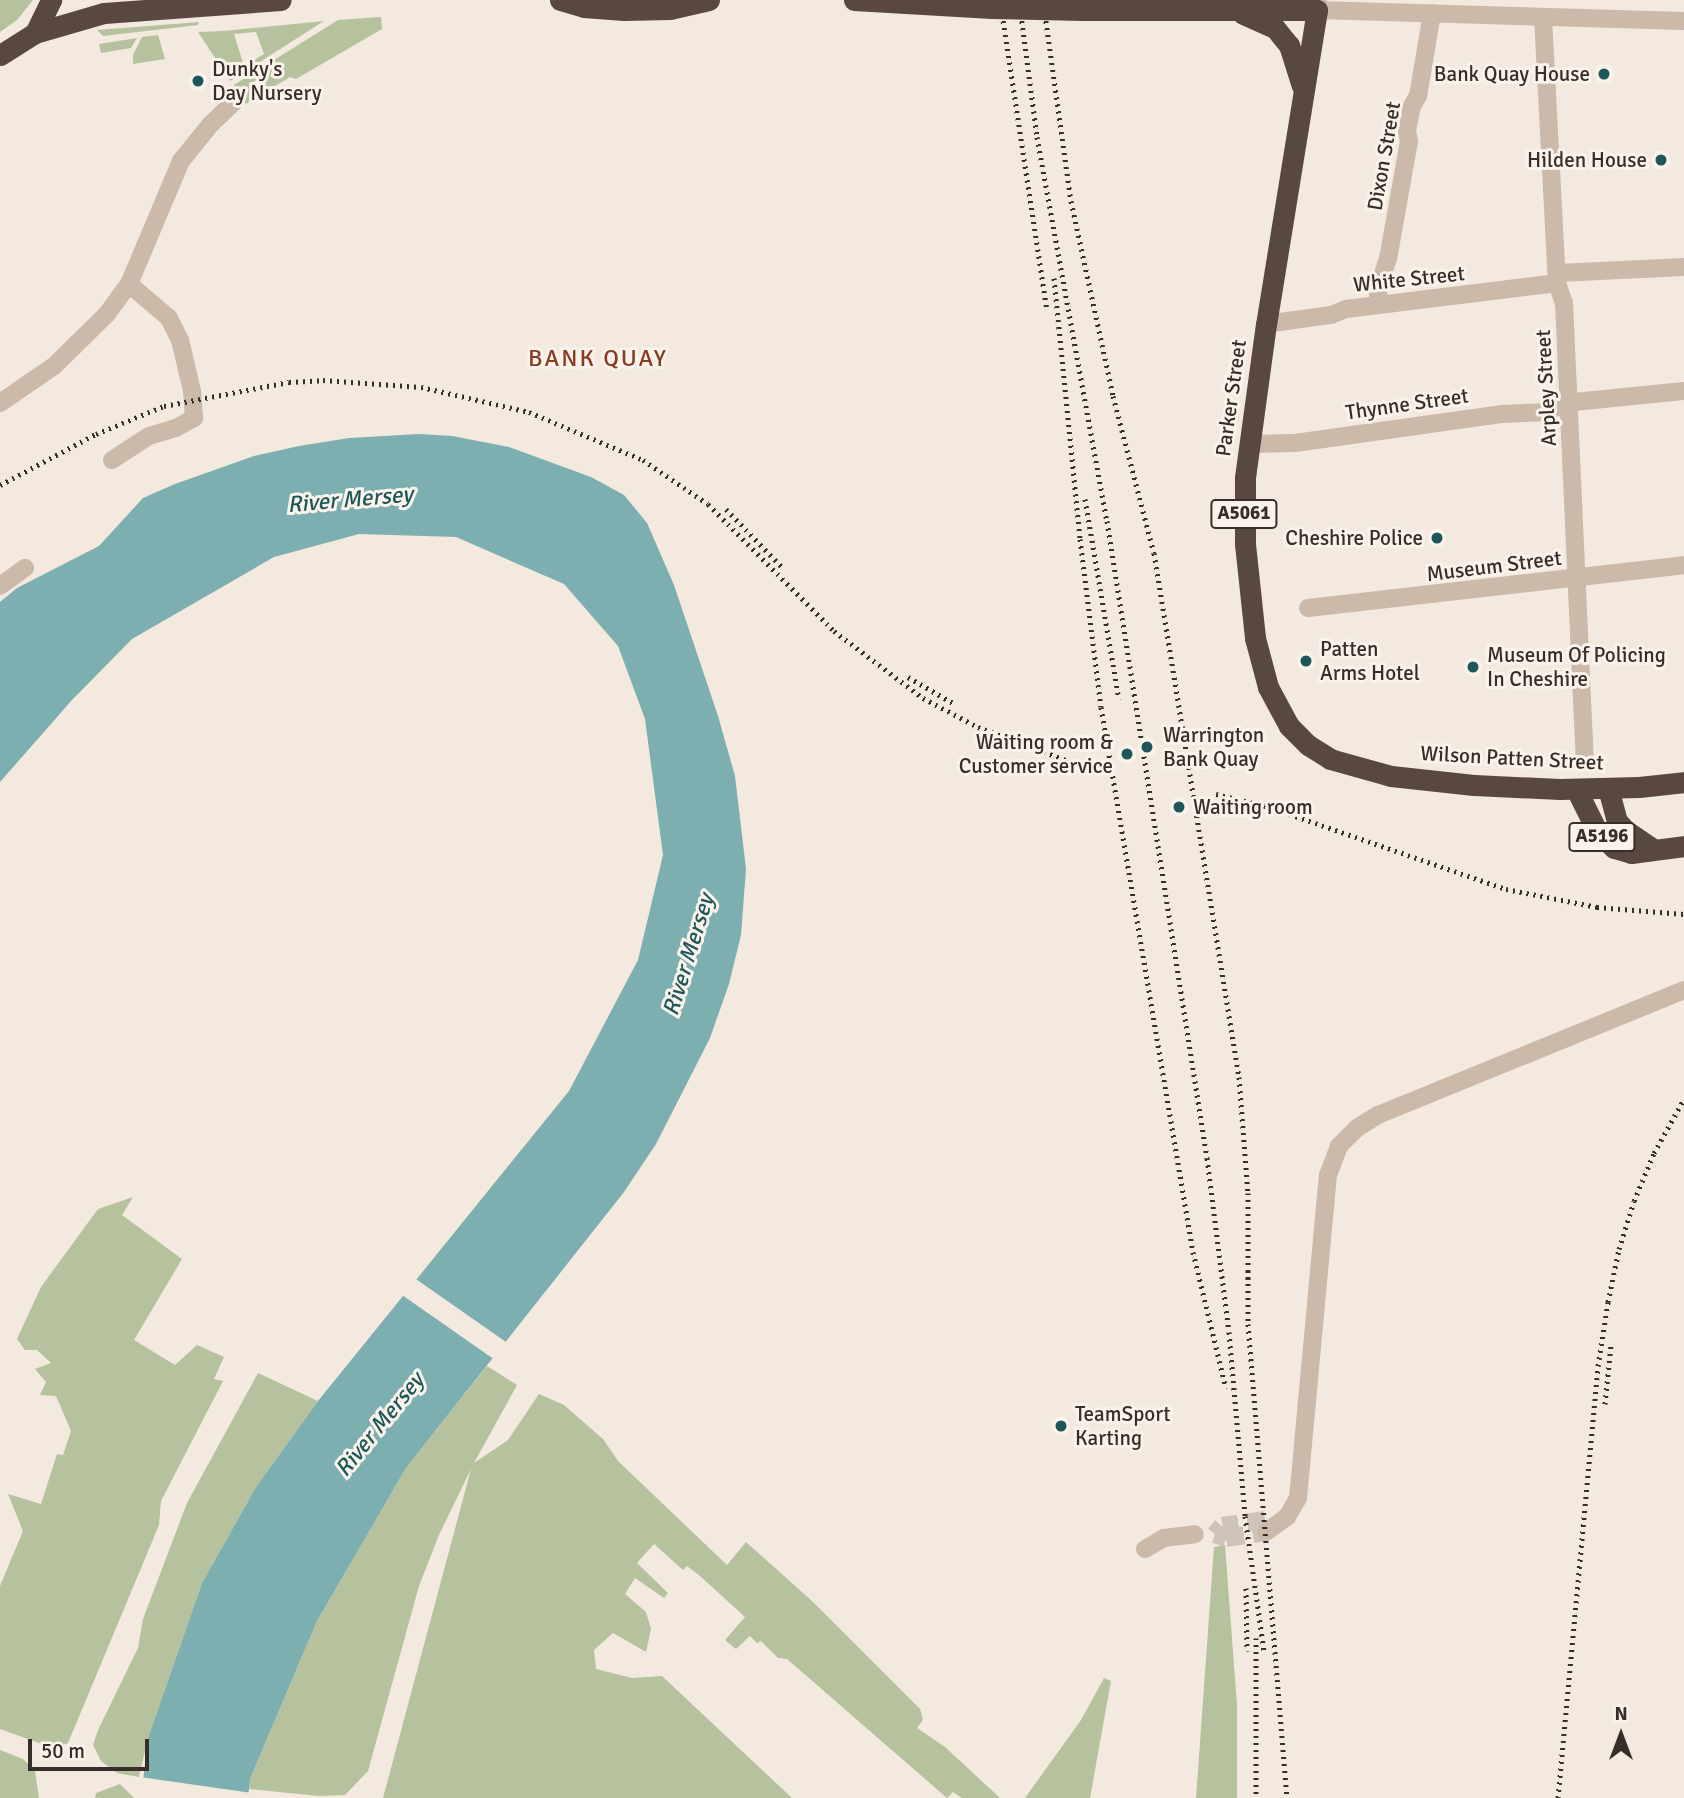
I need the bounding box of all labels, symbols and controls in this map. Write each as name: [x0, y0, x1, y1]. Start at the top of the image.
place label: Dunky's Day Nursery: [212, 56, 321, 106]
place label: Bank Quay House: [1434, 61, 1590, 87]
marker: Bank Quay House: [1596, 66, 1612, 82]
marker: Dunky's Day Nursery: [190, 73, 206, 89]
street label: Dixon Street: [1362, 100, 1406, 212]
place label: Hilden House: [1527, 147, 1647, 173]
marker: Hilden House: [1653, 152, 1669, 168]
street label: White Street: [1352, 261, 1466, 297]
street label: Arpley Street: [1530, 329, 1562, 447]
street label: Parker Street: [1210, 338, 1252, 458]
district label: BANK QUAY: [529, 345, 667, 373]
street label: Thynne Street: [1344, 383, 1470, 425]
water label: River Mersey: [286, 481, 414, 519]
road number: A5061: [1209, 499, 1279, 530]
place label: Cheshire Police: [1285, 525, 1423, 551]
marker: Cheshire Police: [1429, 530, 1445, 546]
street label: Museum Street: [1425, 545, 1563, 587]
place label: Patten Arms Hotel: [1320, 636, 1420, 686]
place label: Museum Of Policing In Cheshire: [1487, 642, 1666, 692]
marker: Patten Arms Hotel: [1298, 653, 1314, 669]
marker: Museum Of Policing In Cheshire: [1465, 659, 1481, 675]
place label: Warrington Bank Quay: [1163, 722, 1264, 772]
place label: Waiting room & Customer service: [959, 729, 1113, 779]
marker: Warrington Bank Quay: [1137, 737, 1157, 757]
street label: Wilson Patten Street: [1420, 741, 1604, 775]
marker: Waiting room & Customer service: [1119, 746, 1135, 762]
place label: Waiting room: [1193, 794, 1313, 820]
marker: Waiting room: [1171, 799, 1187, 815]
road number: A5196: [1567, 822, 1637, 852]
water label: River Mersey: [657, 891, 721, 1019]
water label: River Mersey: [330, 1368, 430, 1482]
place label: TeamSport Karting: [1075, 1401, 1171, 1451]
marker: TeamSport Karting: [1053, 1418, 1069, 1434]
north arrow: [1586, 1700, 1656, 1770]
text: N: [1614, 1702, 1628, 1726]
scale bar: [32, 1724, 152, 1768]
text: 50 m: [41, 1738, 85, 1764]

